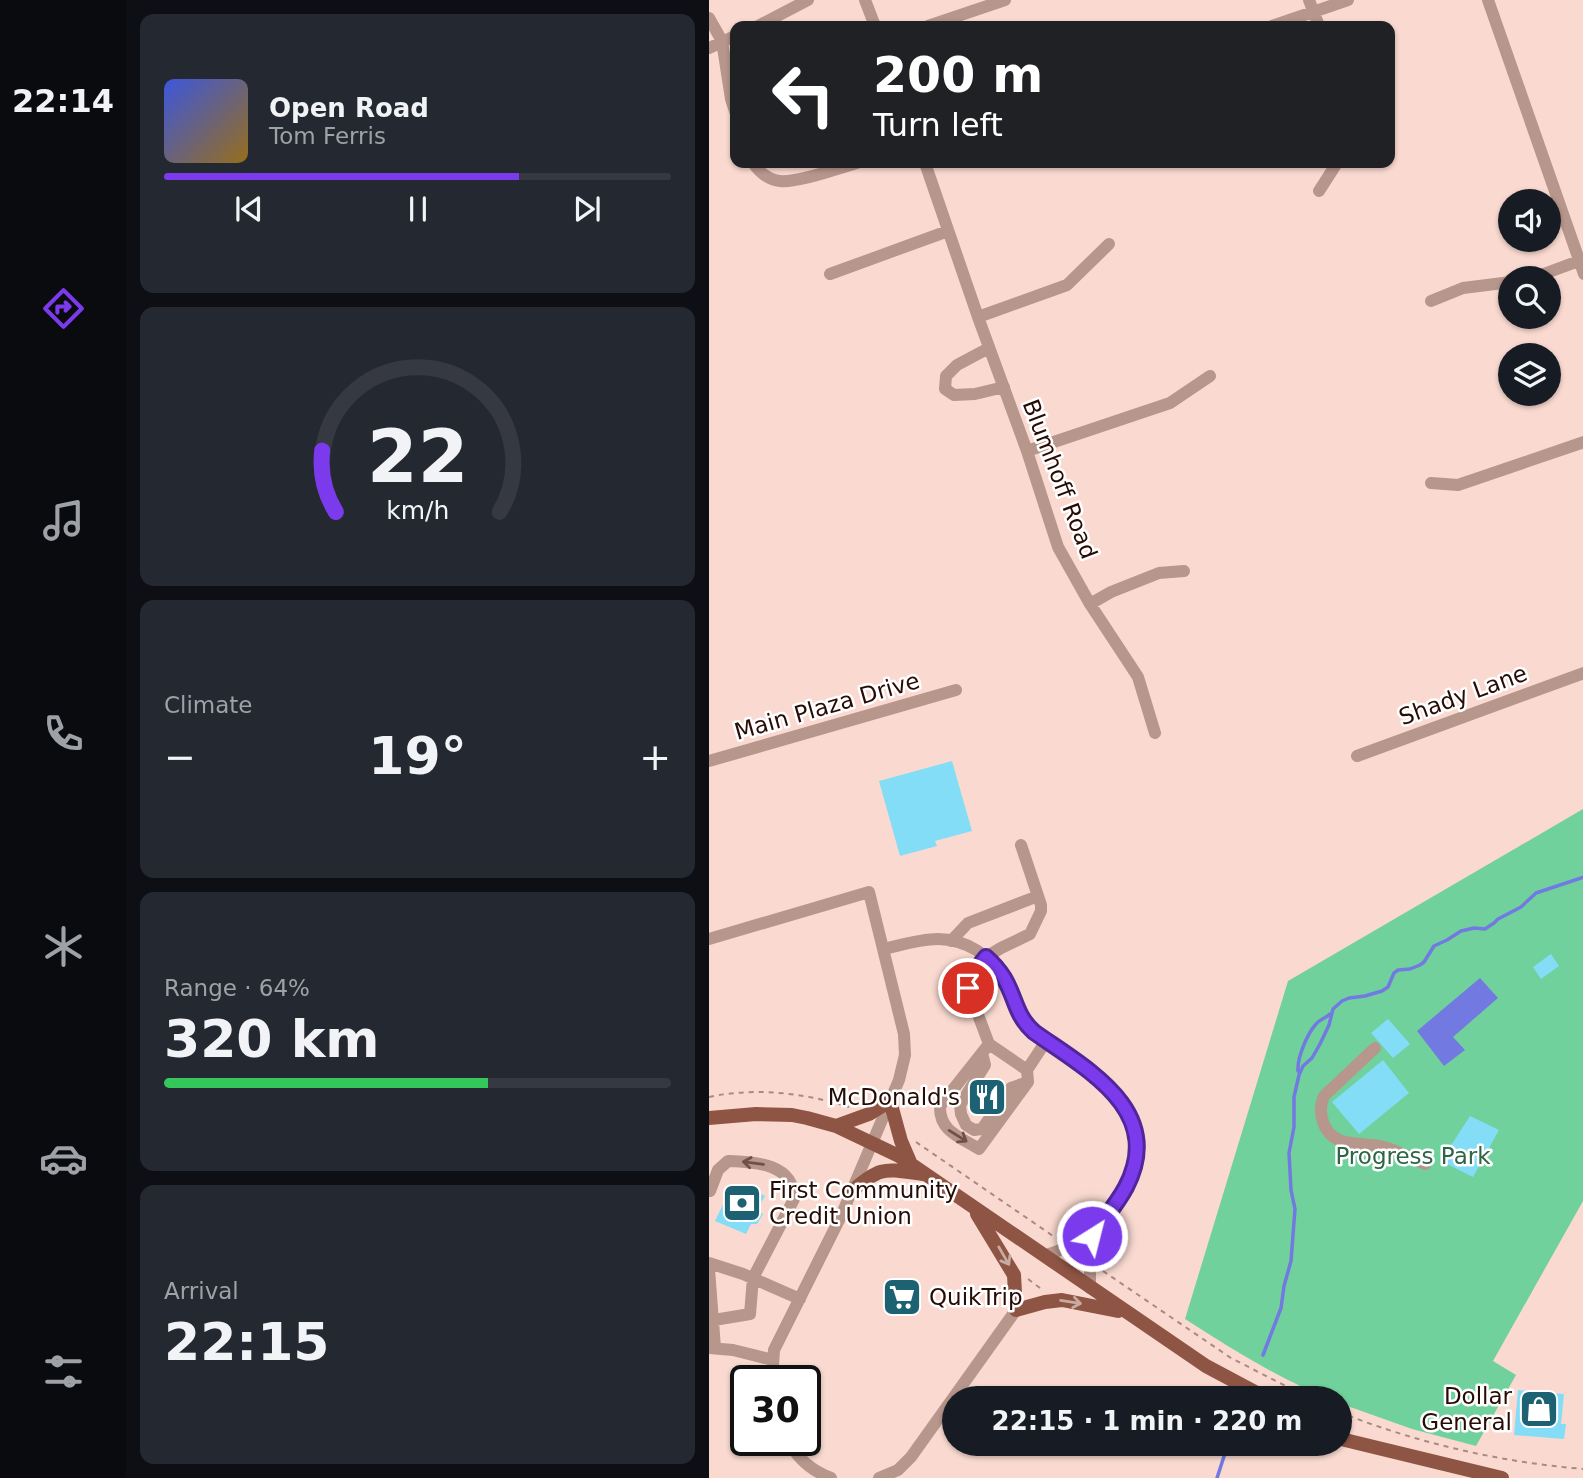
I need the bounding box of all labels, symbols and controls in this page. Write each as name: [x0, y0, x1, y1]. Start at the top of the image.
text: 200 m: [873, 47, 1043, 104]
icon: left: [758, 49, 849, 140]
text: 22:14: [12, 82, 114, 120]
text: Open Road: [269, 93, 429, 123]
text: Turn left: [873, 106, 1003, 144]
text: Tom Ferris: [269, 123, 386, 149]
map controls: [1498, 189, 1561, 406]
button: sound: [1498, 189, 1561, 252]
icon: previous: [230, 190, 268, 228]
icon: pause: [399, 190, 437, 228]
icon: next: [568, 190, 606, 228]
button: search: [1498, 266, 1561, 329]
icon: directions: [39, 284, 88, 333]
button: layers: [1498, 343, 1561, 406]
street label: Blumhoff Road: [1018, 396, 1102, 562]
text: 22: [367, 415, 468, 500]
icon: music: [39, 496, 88, 545]
text: km/h: [386, 496, 449, 525]
street label: Shady Lane: [1395, 660, 1531, 730]
street label: Main Plaza Drive: [731, 667, 923, 745]
text: Climate: [164, 692, 253, 718]
icon: phone: [39, 709, 88, 758]
text: 19°: [368, 726, 467, 786]
text: −: [164, 735, 196, 779]
text: +: [639, 735, 671, 779]
icon: climate: [39, 922, 88, 971]
pin: [938, 958, 998, 1018]
icon: arrive: [949, 969, 987, 1007]
text: Range · 64%: [164, 975, 310, 1001]
text: 320 km: [164, 1009, 379, 1069]
restaurant icon: McDonald's: [966, 1076, 1008, 1118]
place label: McDonald's: [828, 1084, 960, 1110]
one-way arrow: [948, 1129, 968, 1143]
icon: car: [39, 1134, 88, 1183]
park label: Progress Park: [1335, 1143, 1491, 1169]
one-way arrow: [742, 1157, 765, 1170]
place label: First Community Credit Union: [769, 1177, 958, 1229]
bank icon: First Community Credit Union: [721, 1182, 763, 1224]
position arrow: [1055, 1199, 1129, 1273]
one-way arrow: [997, 1246, 1011, 1266]
supermarket icon: QuikTrip: [881, 1276, 923, 1318]
text: Arrival: [164, 1278, 239, 1304]
place label: QuikTrip: [929, 1284, 1023, 1310]
one-way arrow: [1059, 1296, 1082, 1309]
text: 22:15: [164, 1312, 330, 1372]
icon: filters: [39, 1347, 88, 1396]
speed limit sign: 30: [730, 1365, 821, 1456]
place label: Dollar General: [1421, 1383, 1513, 1435]
shop icon: Dollar General: [1518, 1388, 1560, 1430]
text: 22:15 · 1 min · 220 m: [992, 1406, 1302, 1436]

